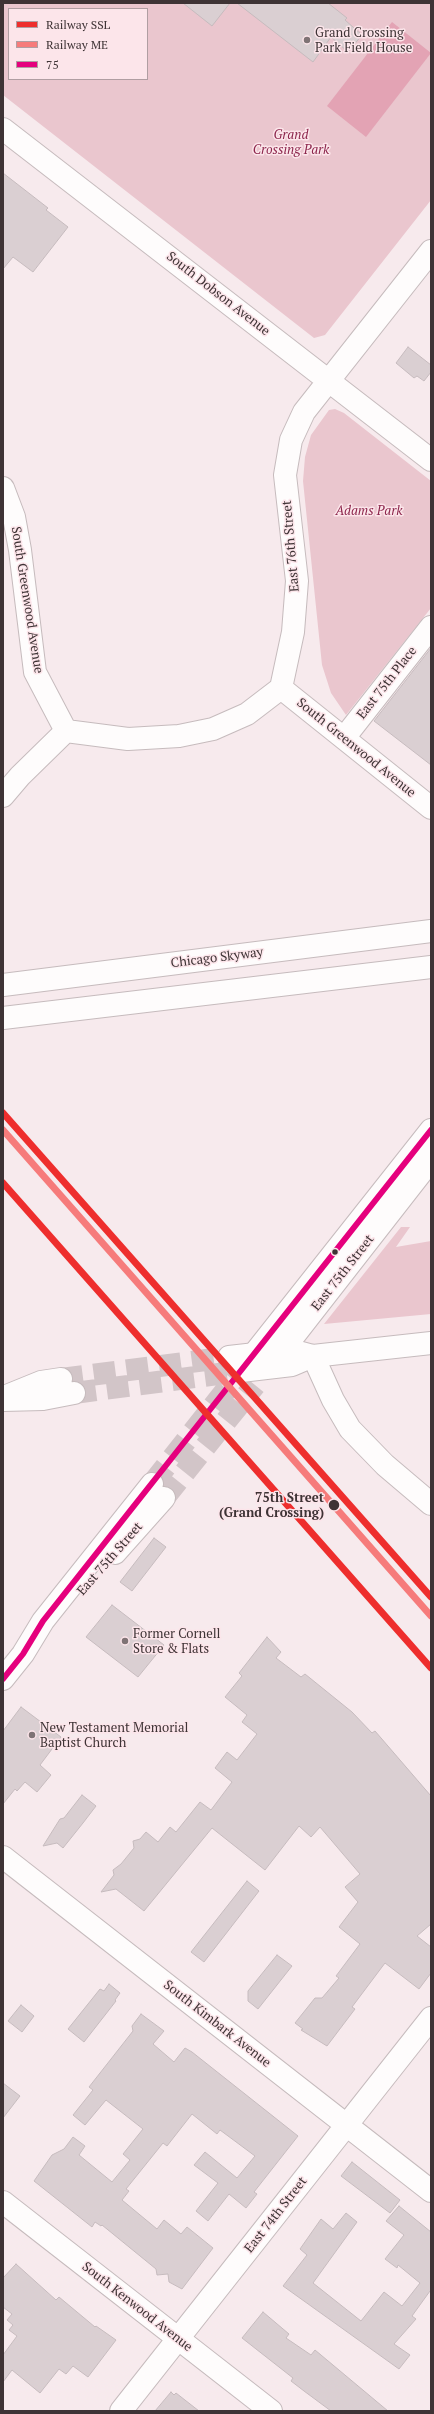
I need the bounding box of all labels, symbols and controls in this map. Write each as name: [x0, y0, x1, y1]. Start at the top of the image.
legend: [8, 8, 148, 80]
text: Railway SSL: [46, 17, 110, 32]
place label: Grand Crossing Park Field House: [315, 25, 412, 56]
marker: Grand Crossing Park Field House: [302, 35, 312, 45]
text: Railway ME: [46, 37, 108, 52]
text: 75: [46, 57, 59, 72]
park label: Grand Crossing Park: [253, 127, 329, 158]
street label: South Dobson Avenue: [163, 249, 273, 339]
street label: East 76th Street: [279, 500, 303, 592]
park label: Adams Park: [335, 503, 403, 519]
street label: South Greenwood Avenue: [8, 525, 46, 675]
street label: East 75th Place: [354, 644, 420, 722]
street label: South Greenwood Avenue: [293, 695, 419, 801]
street label: Chicago Skyway: [170, 945, 264, 971]
street label: East 75th Street: [309, 1232, 377, 1314]
unlabelled marker: [330, 1247, 340, 1257]
place label: 75th Street (Grand Crossing): [219, 1490, 324, 1521]
marker: 75th Street (Grand Crossing): [327, 1498, 341, 1512]
street label: East 75th Street: [74, 1519, 146, 1599]
place label: Former Cornell Store & Flats: [133, 1626, 220, 1657]
marker: Former Cornell Store & Flats: [120, 1636, 130, 1646]
place label: New Testament Memorial Baptist Church: [40, 1720, 189, 1751]
marker: New Testament Memorial Baptist Church: [27, 1730, 37, 1740]
street label: South Kimbark Avenue: [160, 1977, 274, 2071]
street label: East 74th Street: [242, 2174, 310, 2256]
street label: South Kenwood Avenue: [79, 2259, 195, 2355]

